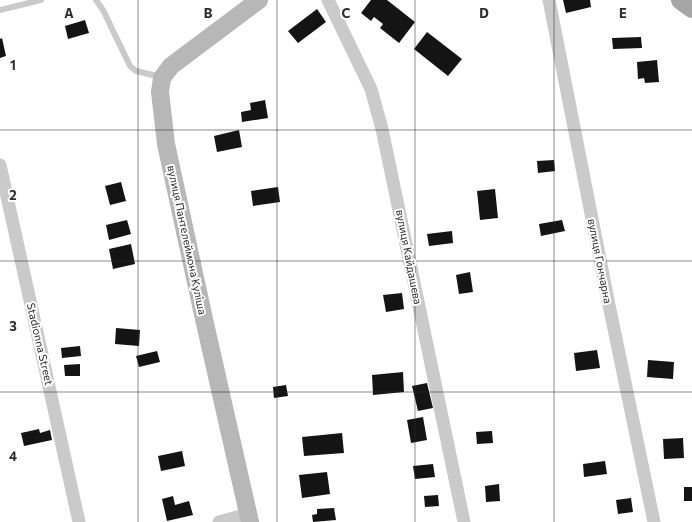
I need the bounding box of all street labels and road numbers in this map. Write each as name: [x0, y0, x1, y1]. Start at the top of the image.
street label: вулиця Пантелеймона Куліша: [165, 164, 210, 316]
street label: вулиця Кайдашева: [394, 208, 425, 305]
street label: вулиця Гончарна: [586, 217, 615, 304]
street label: Stadionna Street: [25, 302, 56, 387]

